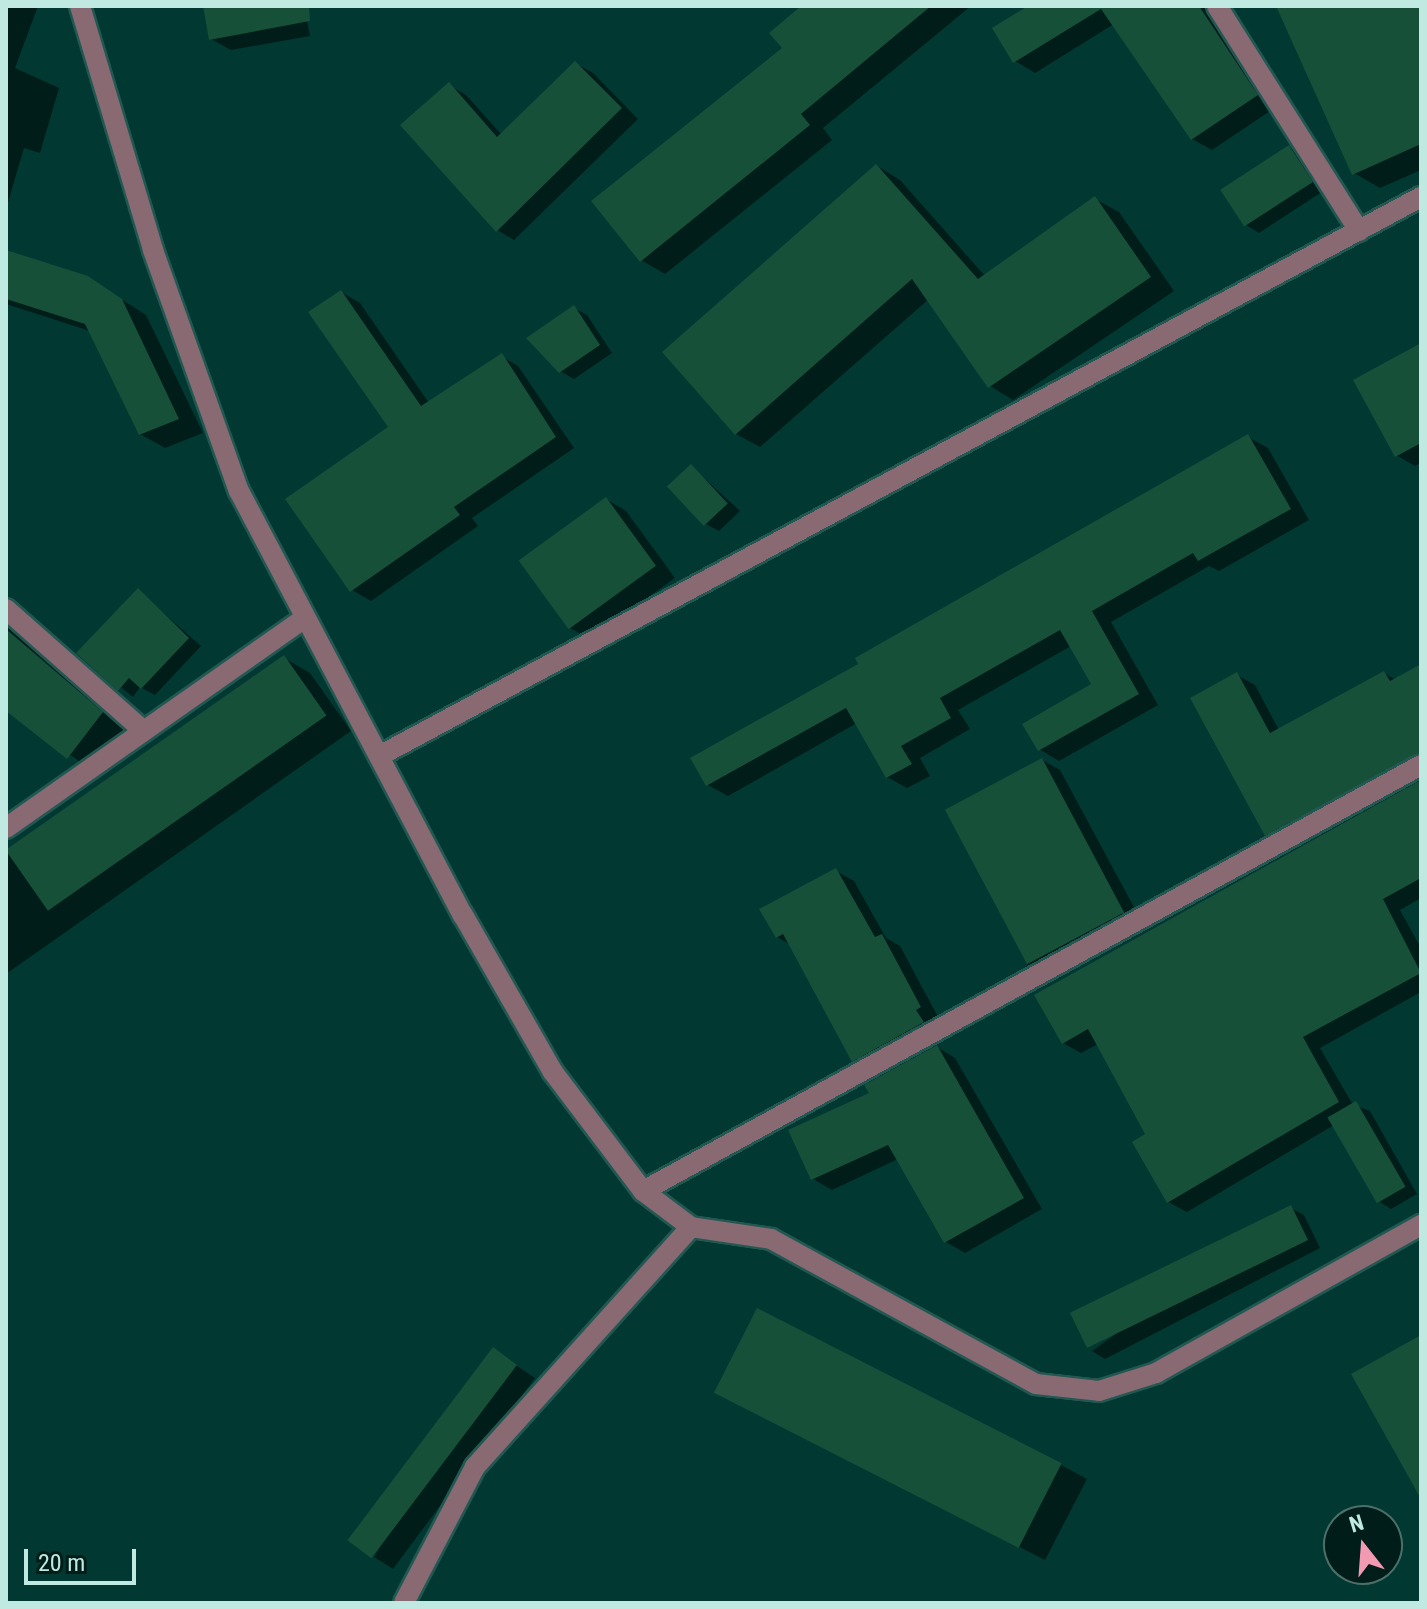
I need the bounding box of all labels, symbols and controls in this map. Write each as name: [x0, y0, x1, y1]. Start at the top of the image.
north arrow: [1323, 1505, 1403, 1585]
text: N: [1346, 1510, 1367, 1537]
scale bar: [28, 1533, 140, 1583]
text: 20 m: [38, 1549, 85, 1577]

